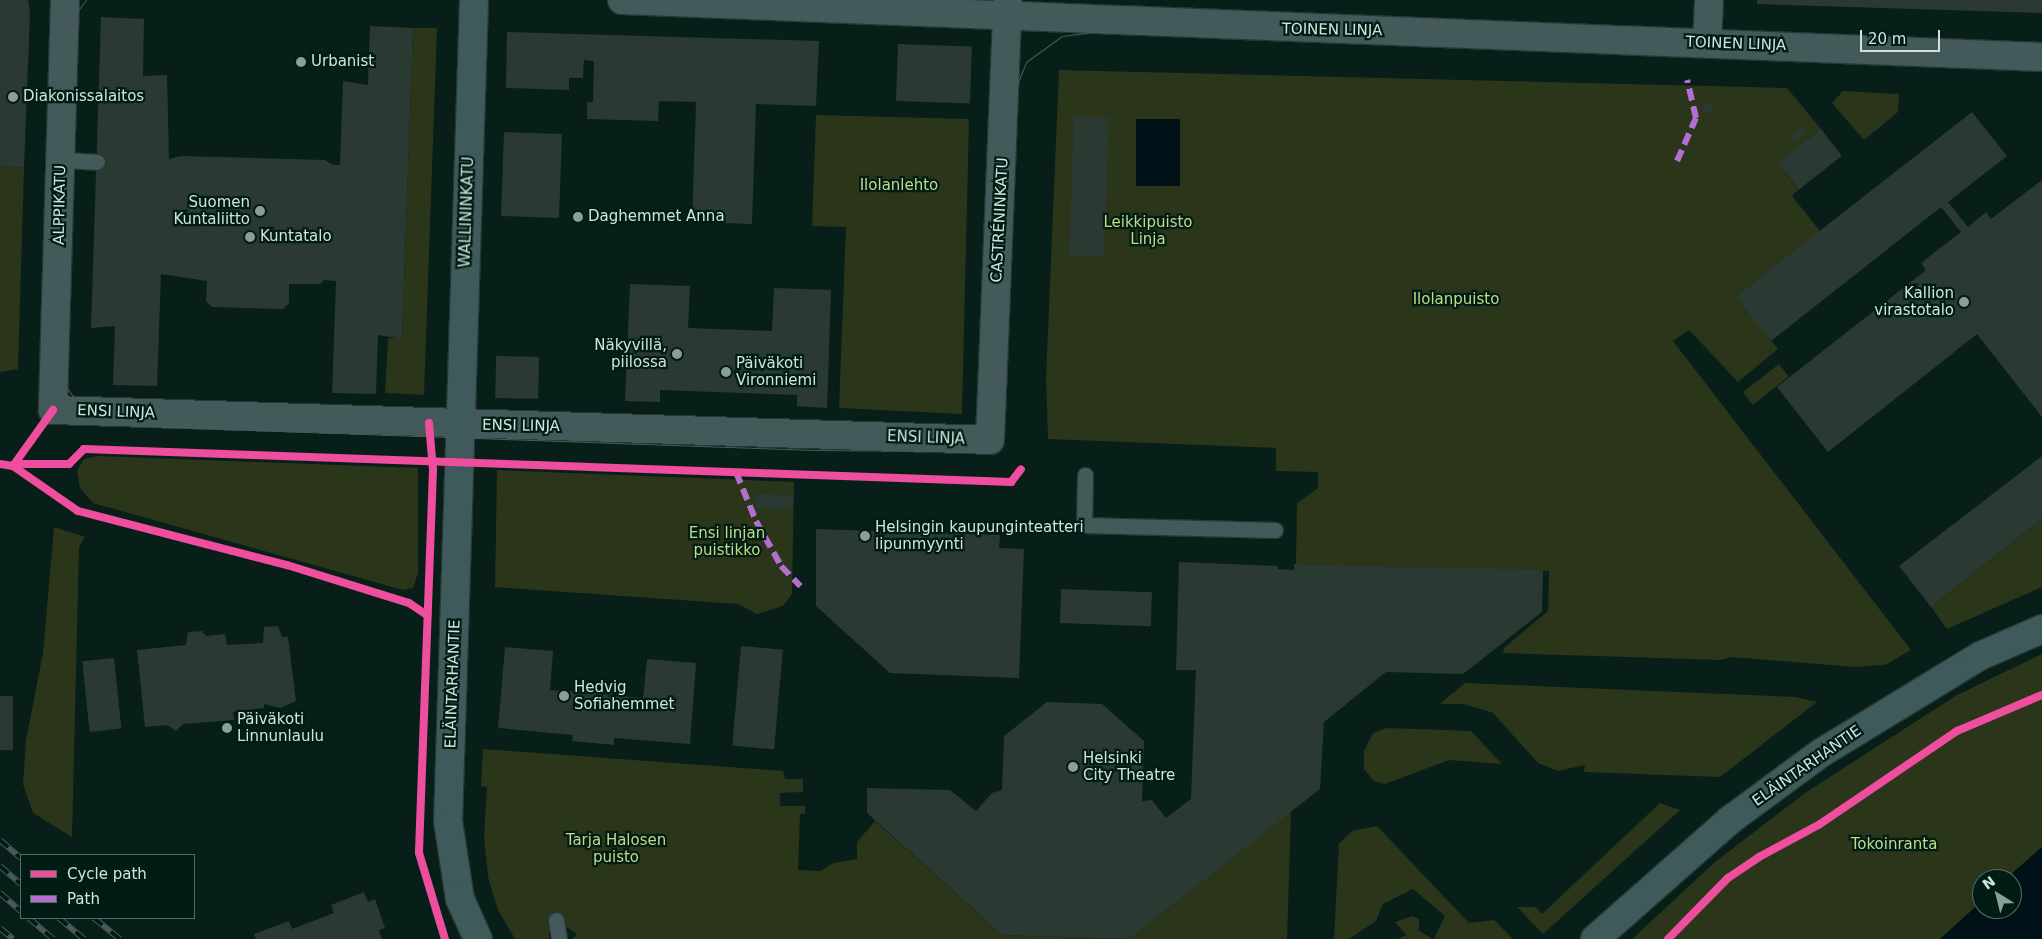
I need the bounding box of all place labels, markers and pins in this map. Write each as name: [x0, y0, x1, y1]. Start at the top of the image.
place label: Urbanist: [311, 53, 374, 71]
marker: Urbanist: [295, 56, 307, 68]
place label: Diakonissalaitos: [23, 88, 144, 106]
marker: Diakonissalaitos: [7, 91, 19, 103]
place label: Suomen Kuntaliitto: [173, 193, 250, 228]
marker: Suomen Kuntaliitto: [254, 205, 266, 217]
place label: Daghemmet Anna: [588, 208, 725, 226]
marker: Daghemmet Anna: [572, 211, 584, 223]
place label: Kuntatalo: [260, 228, 332, 246]
marker: Kuntatalo: [244, 231, 256, 243]
place label: Kallion virastotalo: [1874, 284, 1954, 319]
marker: Kallion virastotalo: [1958, 296, 1970, 308]
place label: Näkyvillä, piilossa: [594, 336, 667, 371]
marker: Näkyvillä, piilossa: [671, 348, 683, 360]
place label: Päiväkoti Vironniemi: [736, 354, 816, 389]
marker: Päiväkoti Vironniemi: [720, 366, 732, 378]
place label: Helsingin kaupunginteatteri lipunmyynti: [875, 518, 1084, 553]
marker: Helsingin kaupunginteatteri lipunmyynti: [859, 530, 871, 542]
place label: Hedvig Sofiahemmet: [574, 678, 674, 713]
marker: Hedvig Sofiahemmet: [558, 690, 570, 702]
place label: Päiväkoti Linnunlaulu: [237, 710, 324, 745]
marker: Päiväkoti Linnunlaulu: [221, 722, 233, 734]
place label: Helsinki City Theatre: [1083, 749, 1175, 784]
marker: Helsinki City Theatre: [1067, 761, 1079, 773]

